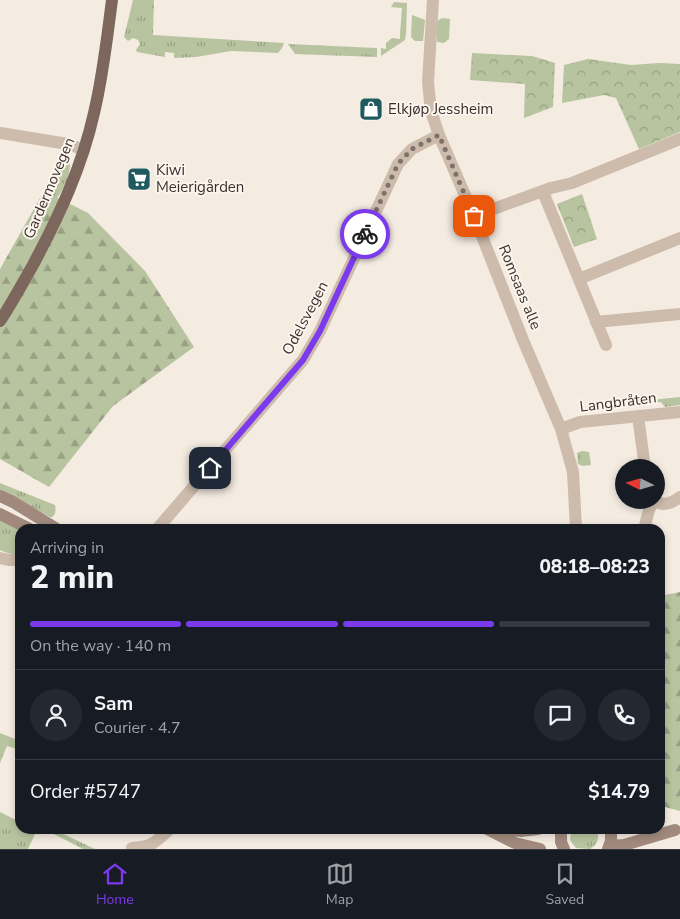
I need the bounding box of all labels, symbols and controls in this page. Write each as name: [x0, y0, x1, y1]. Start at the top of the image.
shop icon: Elkjøp Jessheim: [358, 96, 384, 122]
place label: Elkjøp Jessheim: [388, 99, 493, 119]
street label: Gardermovegen: [19, 134, 79, 242]
place label: Kiwi Meierigården: [156, 160, 244, 197]
supermarket icon: Kiwi Meierigården: [126, 166, 152, 192]
pin: [453, 195, 495, 237]
icon: bag: [460, 202, 488, 230]
courier: [340, 209, 390, 259]
icon: bike: [351, 220, 379, 248]
street label: Romsaas alle: [494, 242, 546, 332]
street label: Odelsvegen: [277, 278, 333, 358]
street label: Langbråten: [579, 387, 657, 417]
pin: [189, 447, 231, 489]
icon: home: [196, 454, 224, 482]
north arrow: [615, 459, 665, 509]
map controls: [615, 459, 665, 509]
text: Arriving in: [30, 537, 104, 559]
text: 08:18–08:23: [539, 554, 650, 580]
text: 2 min: [30, 556, 114, 599]
text: On the way · 140 m: [30, 635, 171, 657]
button: person: [30, 689, 82, 741]
button: chat: [534, 689, 586, 741]
button: phone: [598, 689, 650, 741]
text: Sam: [94, 691, 133, 717]
text: Courier · 4.7: [94, 717, 180, 739]
text: Order #5747: [30, 779, 141, 805]
text: $14.79: [588, 779, 650, 805]
tab: Home: [96, 860, 134, 909]
tab: Map: [326, 860, 354, 909]
tab: Saved: [545, 860, 584, 909]

